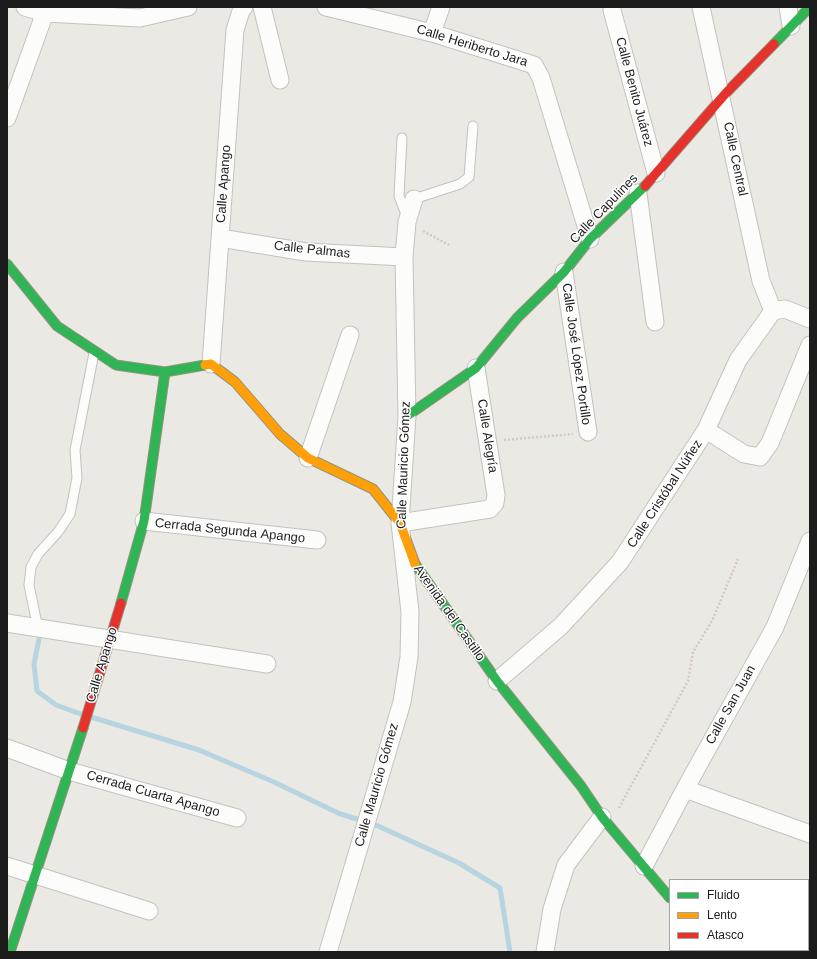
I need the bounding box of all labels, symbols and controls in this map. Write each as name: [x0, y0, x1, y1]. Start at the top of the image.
street label: Calle Heriberto Jara: [414, 22, 530, 70]
street label: Calle Benito Juárez: [612, 36, 656, 148]
street label: Calle Central: [720, 121, 750, 197]
street label: Calle Apango: [213, 145, 235, 223]
street label: Calle Capulines: [567, 171, 641, 247]
street label: Calle Palmas: [273, 238, 351, 262]
street label: Calle José López Portillo: [558, 282, 594, 426]
street label: Calle Alegría: [473, 398, 501, 474]
street label: Calle Mauricio Gómez: [394, 401, 414, 529]
street label: Calle Cristóbal Núñez: [624, 437, 706, 551]
street label: Cerrada Segunda Apango: [154, 515, 306, 547]
street label: Avenida del Castillo: [410, 562, 488, 664]
street label: Calle Apango: [83, 625, 121, 705]
street label: Calle San Juan: [703, 663, 759, 747]
street label: Calle Mauricio Gómez: [352, 721, 402, 849]
street label: Cerrada Cuarta Apango: [85, 767, 221, 821]
legend: [669, 879, 809, 951]
text: Fluido: [707, 888, 740, 902]
text: Lento: [707, 908, 737, 922]
text: Atasco: [707, 928, 744, 942]

